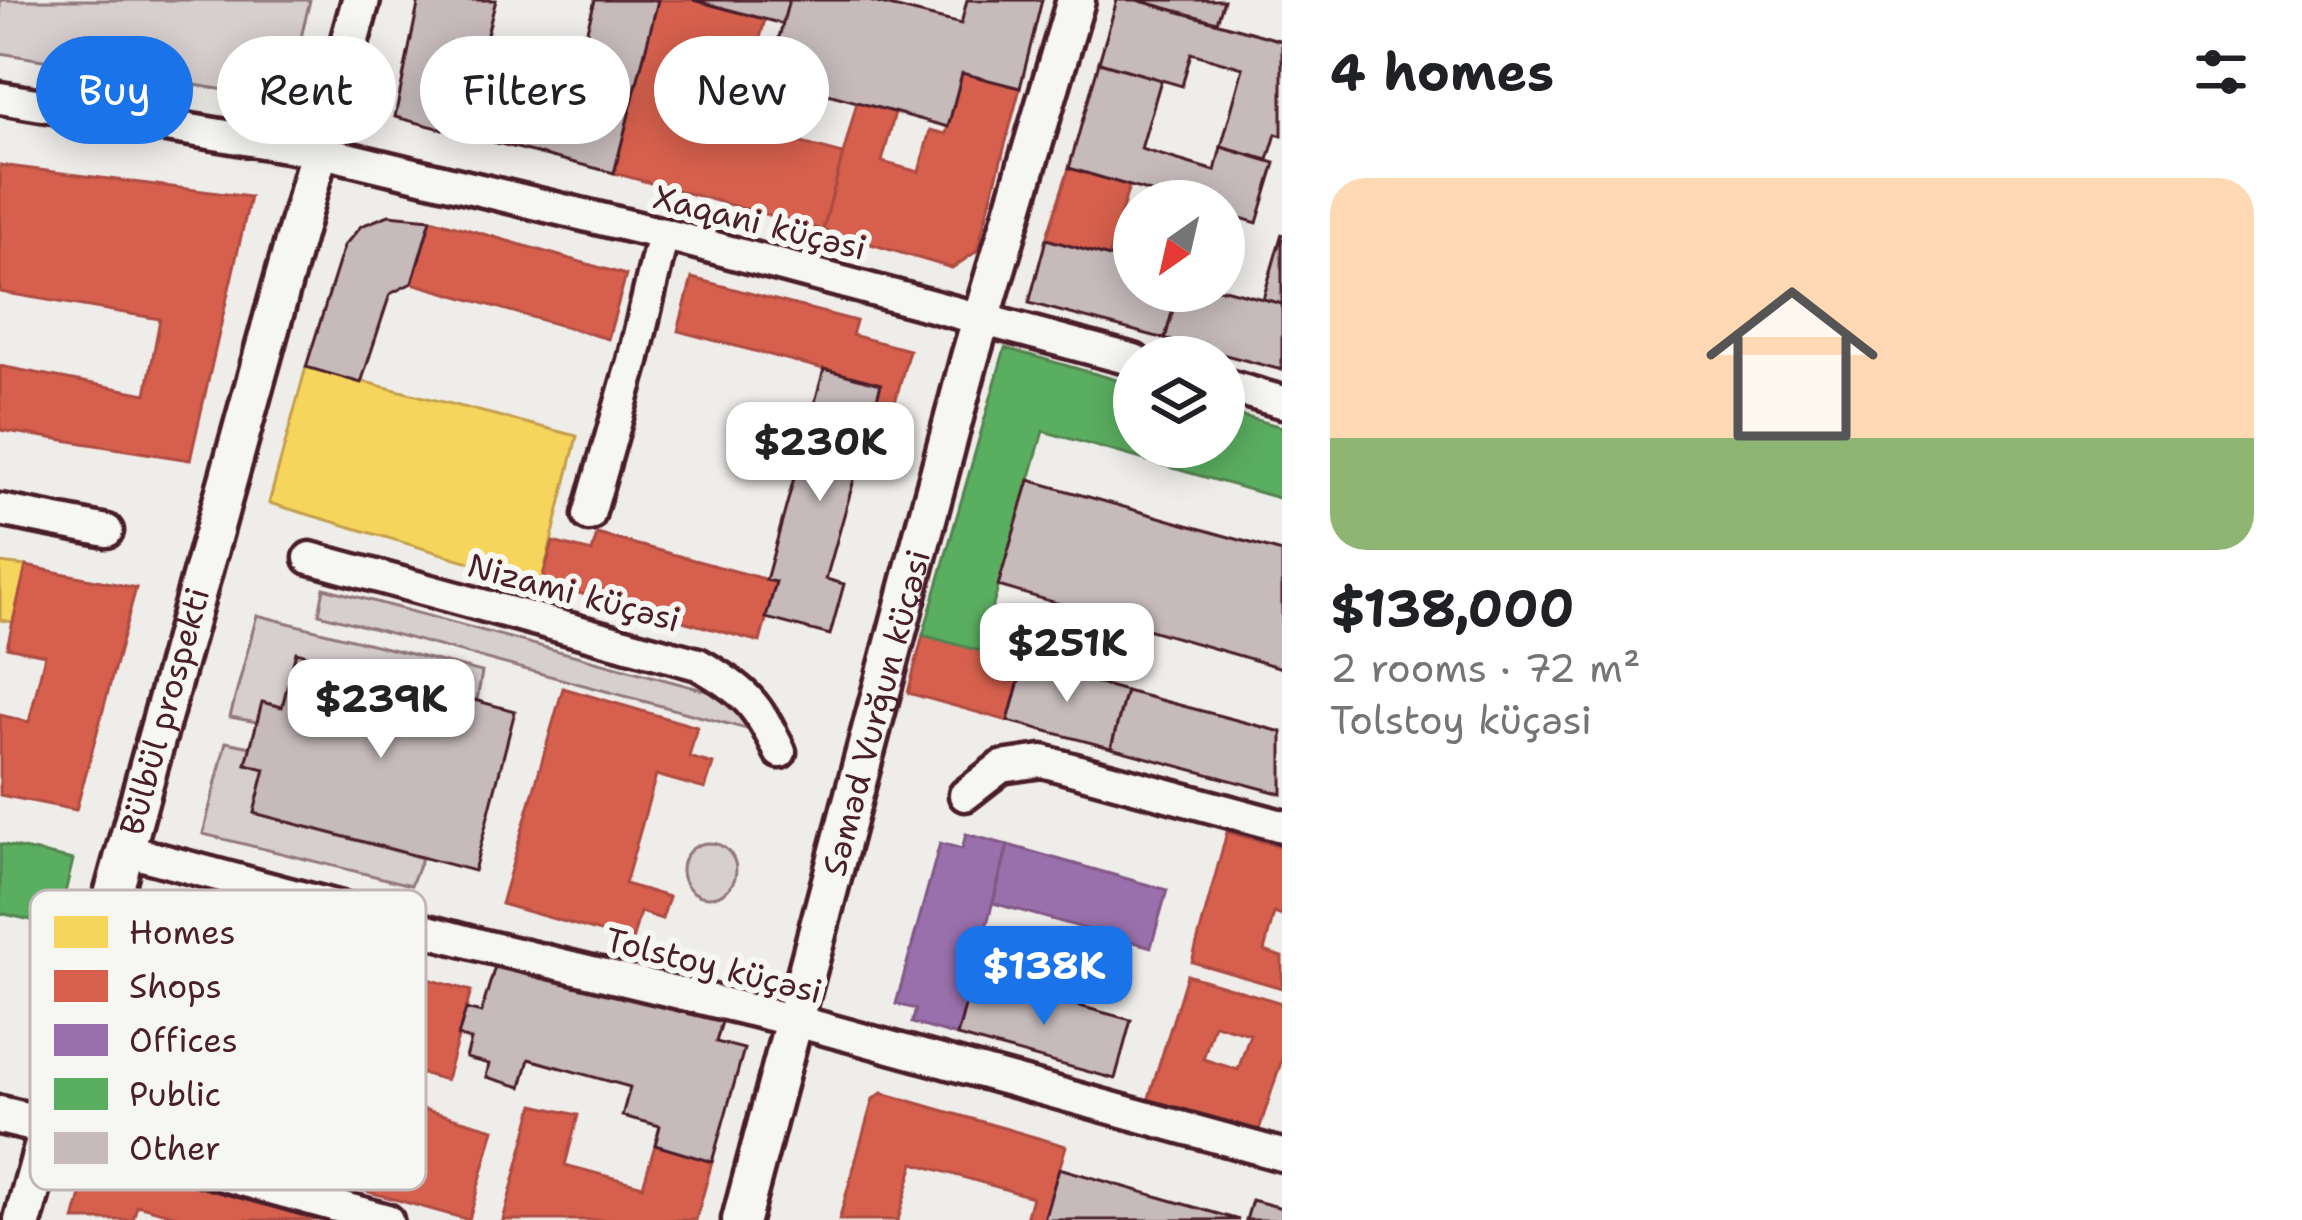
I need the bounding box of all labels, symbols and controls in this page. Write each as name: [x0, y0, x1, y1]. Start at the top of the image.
chip: Buy: [36, 36, 193, 144]
chip: Rent: [217, 36, 396, 144]
chip: Filters: [420, 36, 630, 144]
chip: New: [654, 36, 829, 144]
text: 4 homes: [1330, 38, 1554, 106]
icon: filters: [2188, 39, 2254, 105]
street label: Xaqani küçəsi: [649, 174, 871, 271]
north arrow: [1113, 180, 1245, 312]
map controls: [1113, 180, 1245, 468]
icon: home: [1684, 256, 1900, 472]
button: layers: [1113, 336, 1245, 468]
pin: $230K: [736, 402, 904, 504]
text: $230K: [753, 415, 887, 467]
street label: Nizami küçəsi: [463, 543, 685, 642]
street label: Səməd Vurğun küçəsi: [811, 545, 941, 881]
text: $138,000: [1330, 574, 1574, 642]
street label: Bülbül prospekti: [109, 582, 220, 840]
pin: $251K: [983, 603, 1151, 705]
text: $251K: [1007, 616, 1127, 668]
text: 2 rooms · 72 m²: [1330, 642, 1641, 694]
pin: $239K: [297, 659, 465, 761]
text: $239K: [315, 672, 447, 724]
text: Tolstoy küçəsi: [1330, 694, 1592, 746]
legend: [30, 890, 426, 1190]
text: Homes: [129, 910, 236, 955]
street label: Tolstoy küçəsi: [601, 917, 827, 1014]
pin: $138K: [960, 926, 1128, 1028]
text: $138K: [982, 939, 1106, 991]
text: Shops: [129, 964, 222, 1009]
text: Offices: [129, 1018, 238, 1063]
text: Public: [129, 1072, 221, 1117]
text: Other: [129, 1126, 221, 1171]

